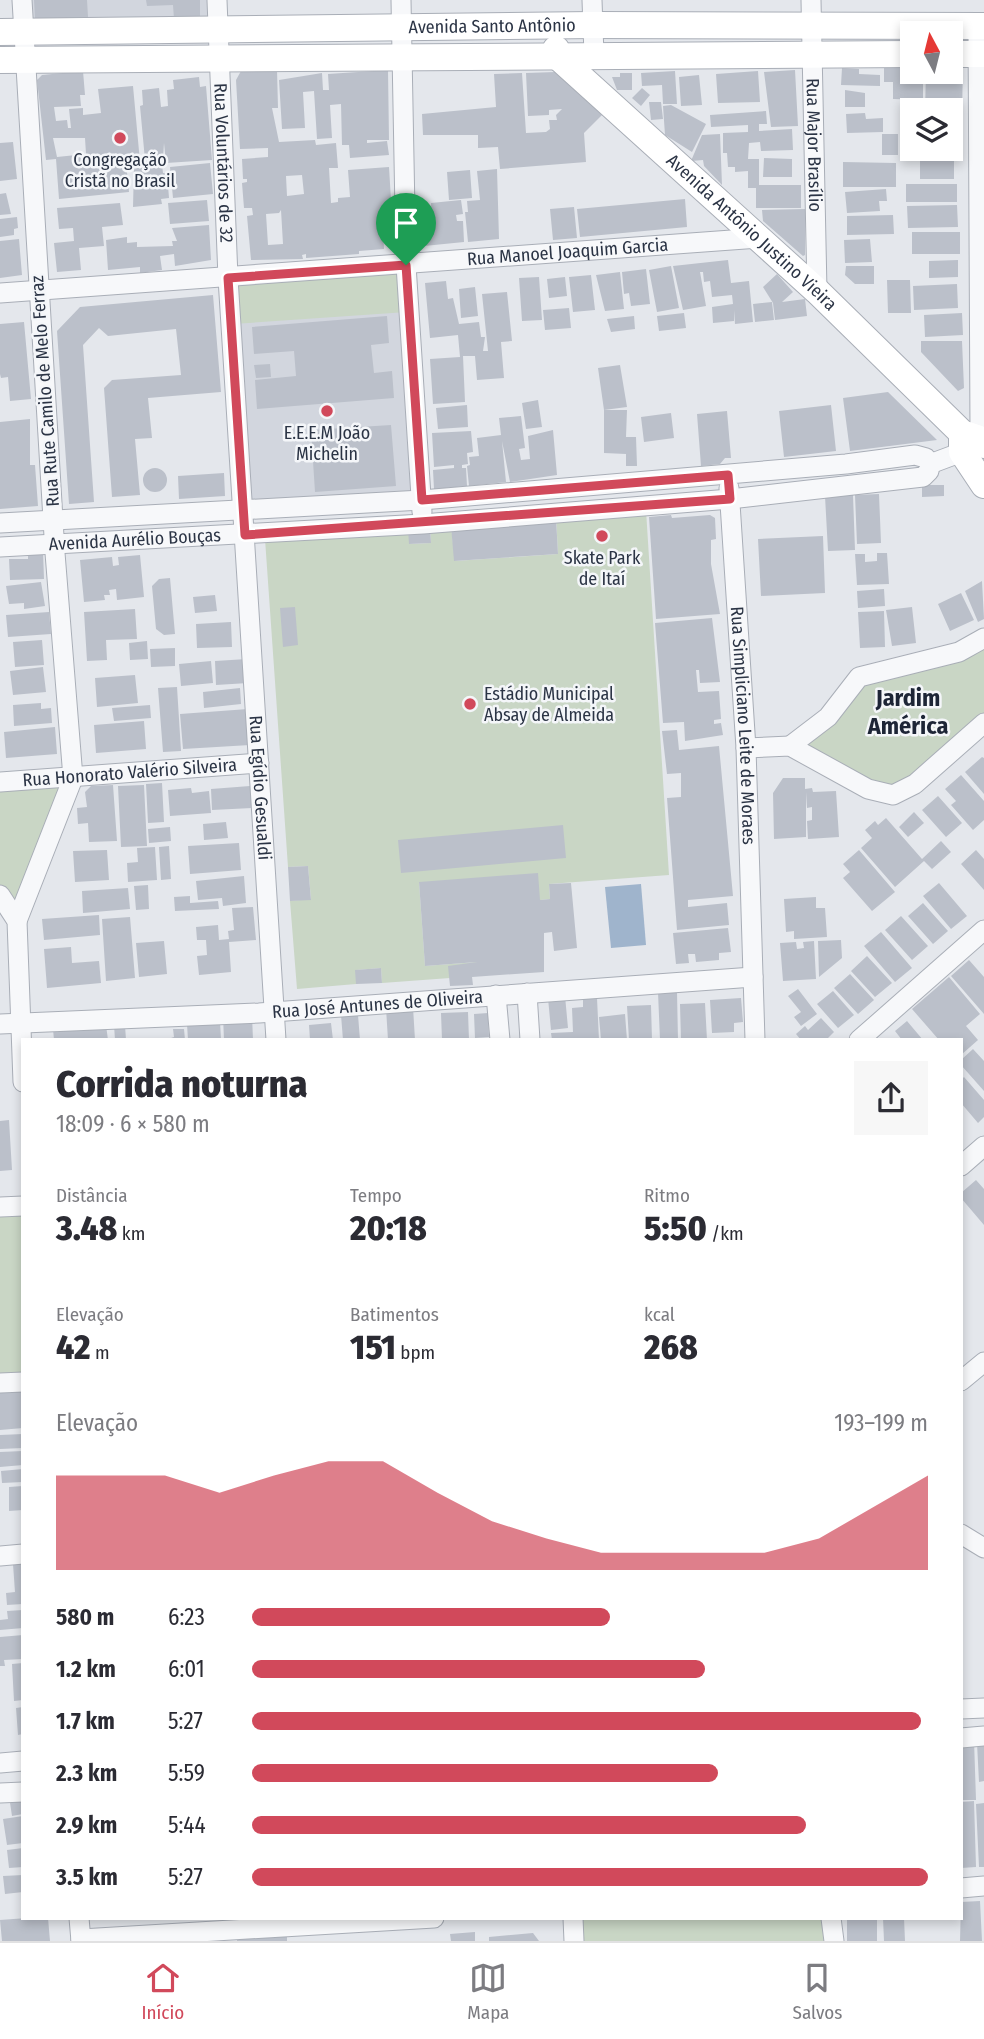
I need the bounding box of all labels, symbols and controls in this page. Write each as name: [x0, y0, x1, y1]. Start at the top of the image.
street label: Avenida Santo Antônio: [408, 14, 576, 38]
north arrow: [900, 21, 962, 84]
map controls: [900, 21, 963, 161]
street label: Rua Major Brasílio: [802, 78, 826, 212]
street label: Rua Voluntários de 32: [209, 83, 238, 243]
button: layers: [900, 98, 963, 161]
marker: Congregação Cristã no Brasil: [112, 130, 128, 146]
place label: Congregação Cristã no Brasil: [65, 149, 176, 192]
street label: Avenida Antônio Justino Vieira: [662, 149, 841, 315]
pin: [376, 193, 436, 265]
icon: arrive: [387, 204, 425, 242]
street label: Rua Manoel Joaquim Garcia: [466, 234, 669, 270]
street label: Rua Rute Camilo de Melo Ferraz: [26, 275, 64, 507]
marker: E.E.E.M João Michelin: [319, 403, 335, 419]
place label: E.E.E.M João Michelin: [284, 422, 370, 465]
street label: Avenida Aurélio Bouças: [48, 524, 222, 555]
marker: Skate Park de Itaí: [594, 528, 610, 544]
place label: Skate Park de Itaí: [564, 547, 641, 590]
street label: Rua Simpliciano Leite de Moraes: [726, 606, 760, 845]
place label: Estádio Municipal Absay de Almeida: [484, 683, 614, 726]
district label: Jardim América: [867, 684, 948, 740]
marker: Estádio Municipal Absay de Almeida: [462, 696, 478, 712]
street label: Rua Egídio Gesualdi: [245, 715, 276, 861]
street label: Rua Honorato Valério Silveira: [22, 754, 238, 791]
street label: Rua José Antunes de Oliveira: [271, 986, 484, 1023]
text: Corrida noturna: [56, 1061, 307, 1107]
button: share: [854, 1061, 928, 1135]
text: 18:09 · 6 × 580 m: [56, 1110, 210, 1138]
text: Distância: [56, 1184, 128, 1207]
text: Tempo: [350, 1184, 402, 1207]
text: Ritmo: [644, 1184, 690, 1207]
text: 3.48: [56, 1207, 117, 1249]
text: 20:18: [350, 1207, 427, 1249]
text: 5:50: [644, 1207, 707, 1249]
text: km: [117, 1222, 145, 1245]
text: /km: [707, 1222, 744, 1245]
text: Elevação: [56, 1303, 124, 1326]
text: Batimentos: [350, 1303, 439, 1326]
text: kcal: [644, 1303, 675, 1326]
text: 42: [56, 1326, 90, 1368]
text: 151: [350, 1326, 396, 1368]
text: 268: [644, 1326, 698, 1368]
text: m: [90, 1341, 110, 1364]
text: bpm: [396, 1341, 435, 1364]
text: Elevação: [56, 1409, 138, 1437]
text: 193–199 m: [834, 1409, 928, 1437]
text: 580 m: [56, 1603, 114, 1631]
text: 6:23: [168, 1603, 205, 1631]
text: 1.2 km: [56, 1655, 116, 1683]
text: 6:01: [168, 1655, 205, 1683]
text: 1.7 km: [56, 1707, 115, 1735]
text: 5:27: [168, 1707, 203, 1735]
text: 2.3 km: [56, 1759, 117, 1787]
text: 5:59: [168, 1759, 205, 1787]
text: 2.9 km: [56, 1811, 117, 1839]
text: 5:44: [168, 1811, 206, 1839]
text: 3.5 km: [56, 1863, 118, 1891]
text: 5:27: [168, 1863, 203, 1891]
tab: Início: [142, 1959, 184, 2024]
tab: Mapa: [467, 1959, 509, 2024]
tab: Salvos: [793, 1959, 842, 2024]

